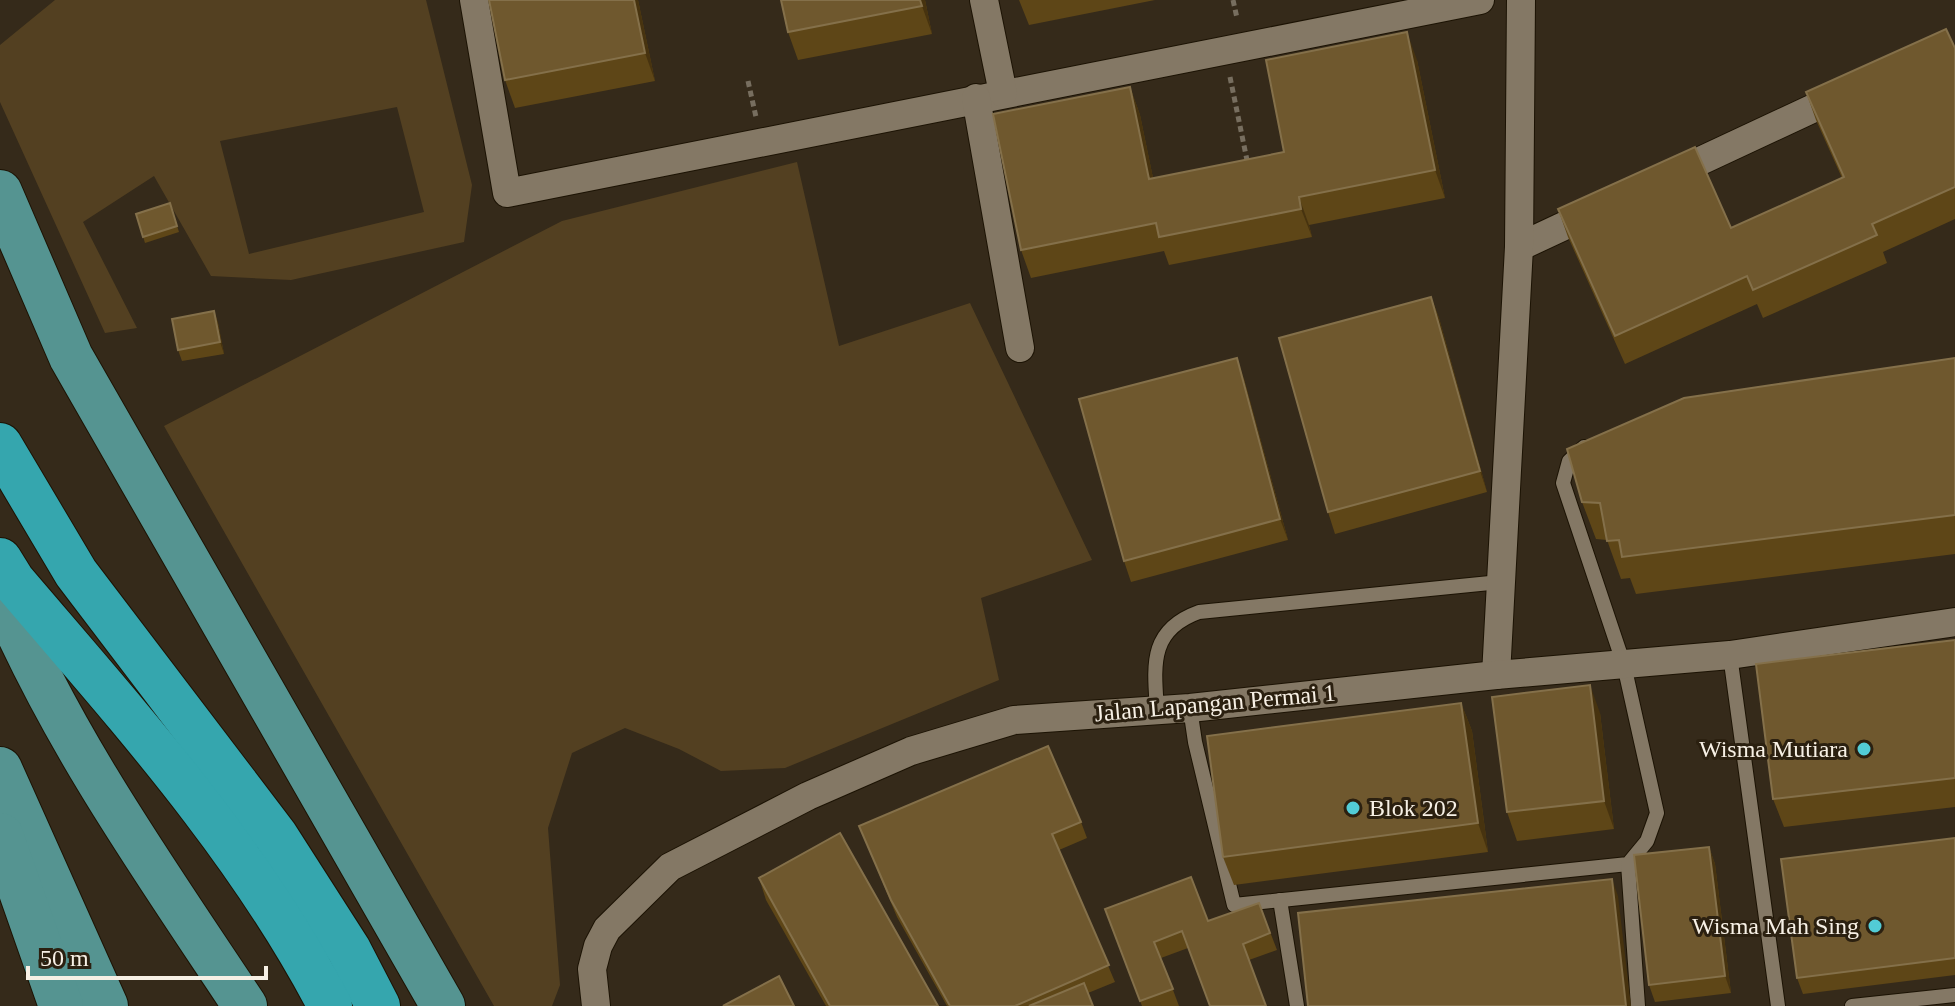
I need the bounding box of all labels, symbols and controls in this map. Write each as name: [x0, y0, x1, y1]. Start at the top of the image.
street label: Jalan Lapangan Permai 1: [1093, 680, 1337, 726]
place label: Wisma Mutiara: [1699, 736, 1848, 762]
marker: Wisma Mutiara: [1855, 740, 1873, 758]
place label: Blok 202: [1369, 795, 1458, 821]
marker: Blok 202: [1344, 799, 1362, 817]
place label: Wisma Mah Sing: [1692, 913, 1859, 939]
marker: Wisma Mah Sing: [1866, 917, 1884, 935]
scale bar: [28, 930, 266, 980]
text: 50 m: [40, 945, 89, 971]

